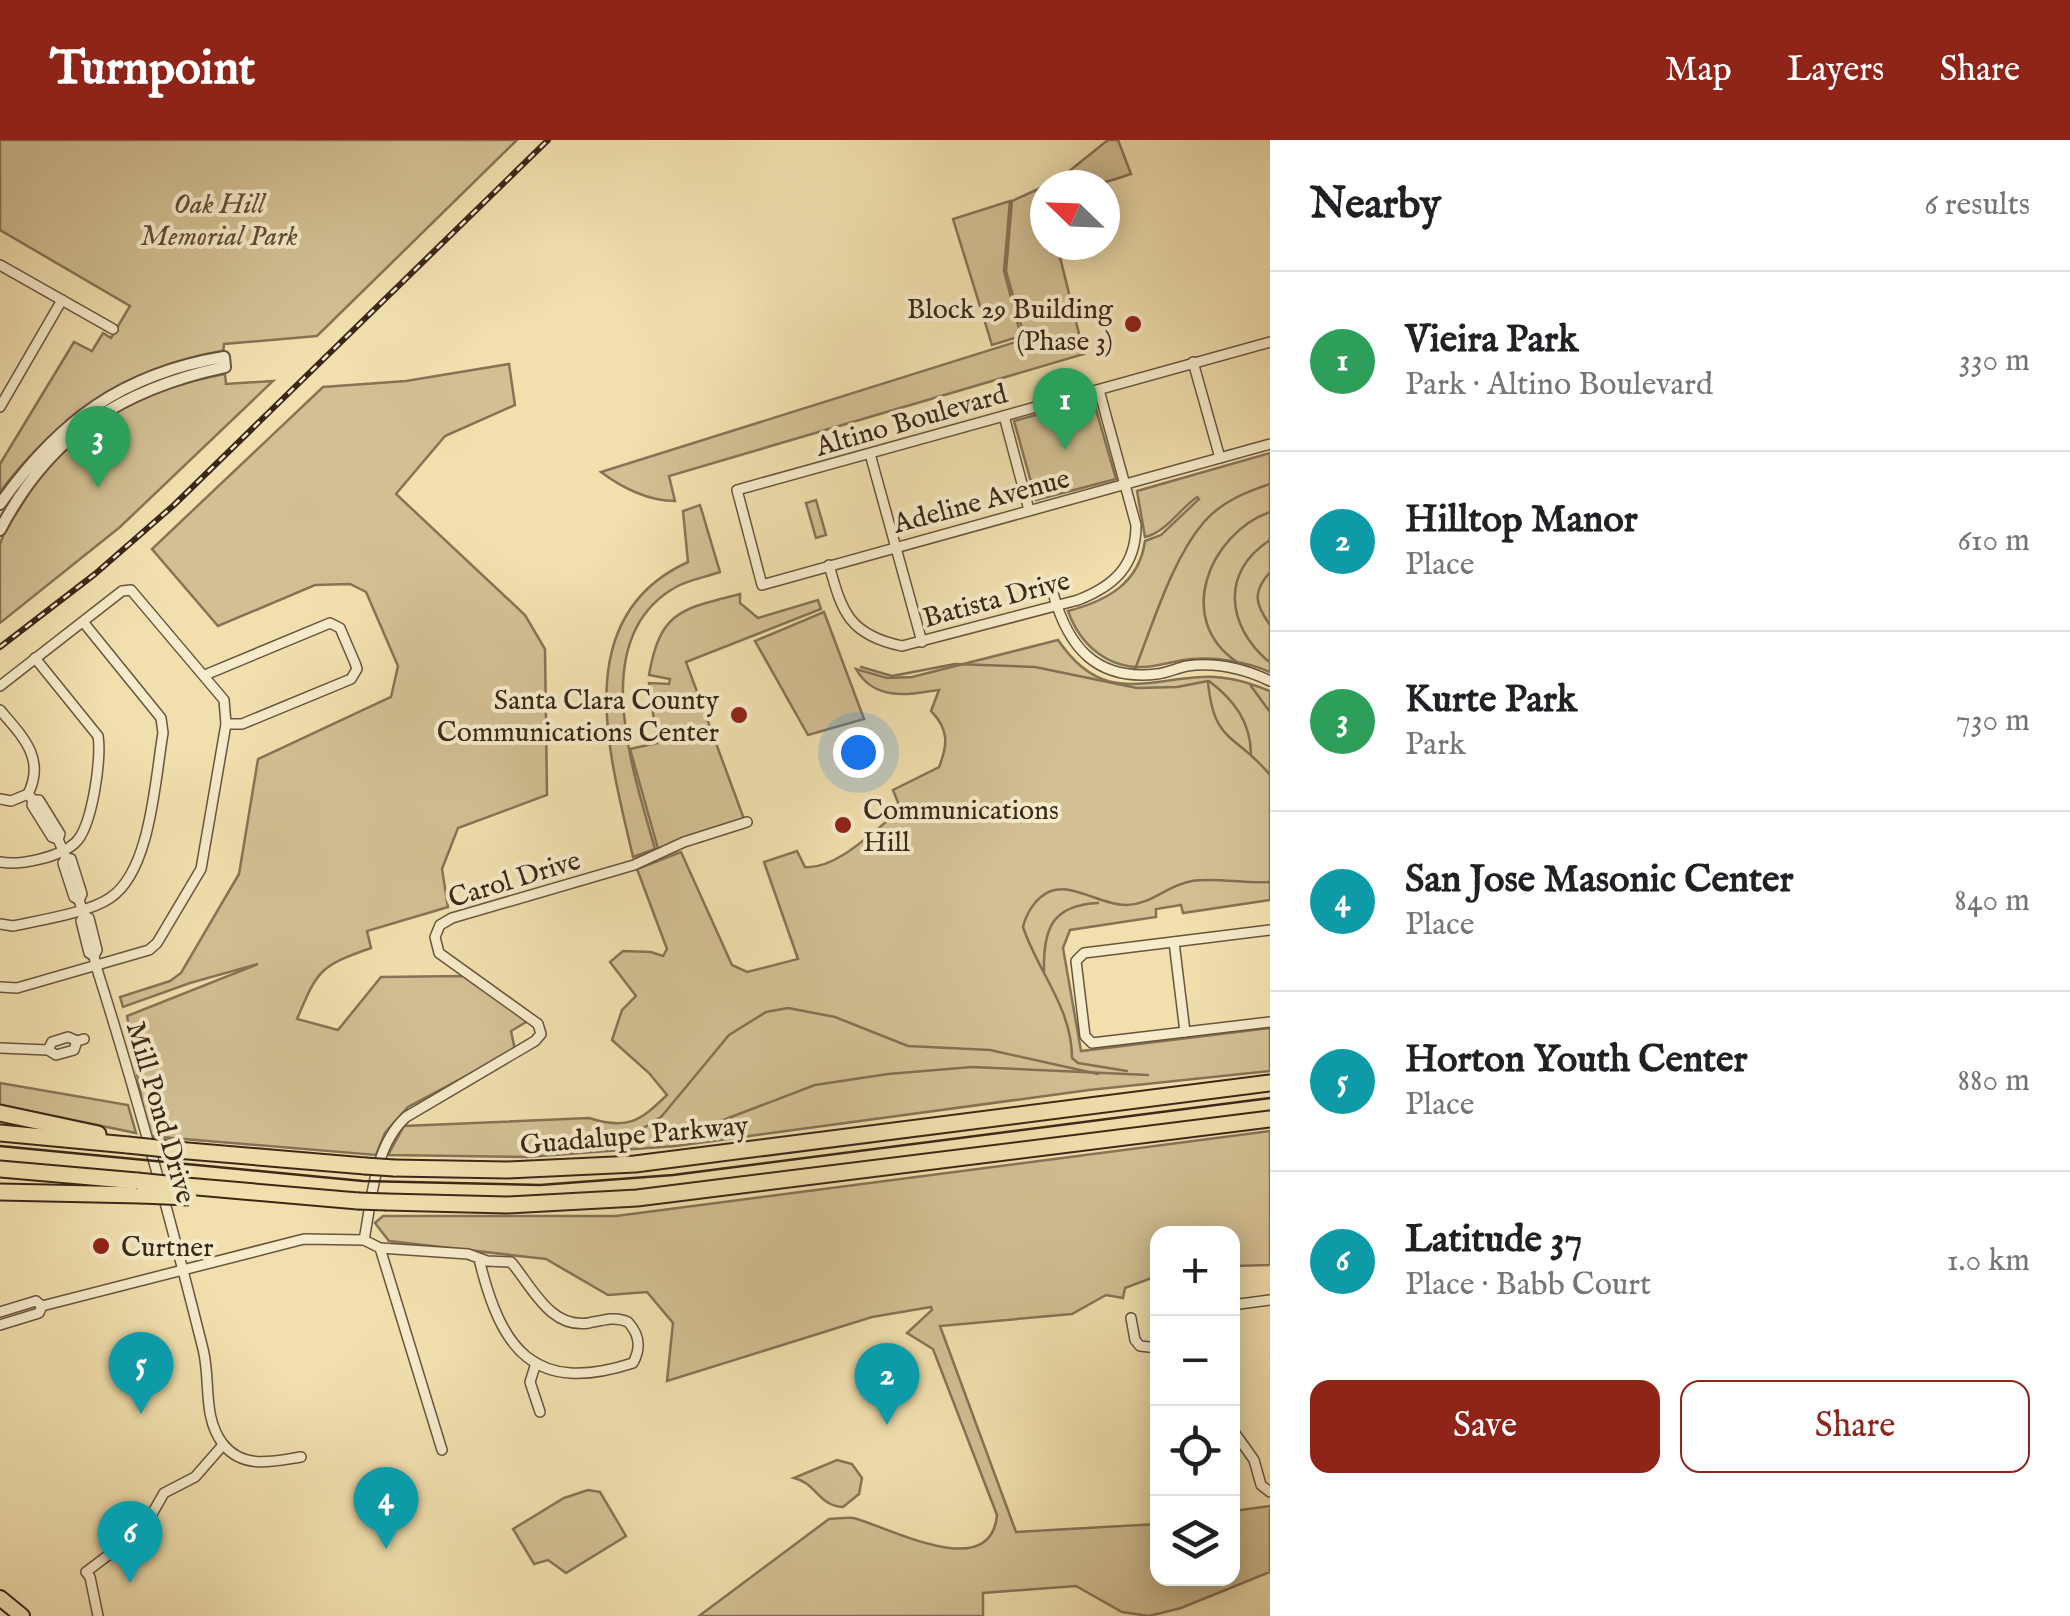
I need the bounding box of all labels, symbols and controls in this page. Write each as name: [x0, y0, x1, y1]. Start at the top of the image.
text: Turnpoint: [50, 40, 255, 100]
text: Map: [1665, 48, 1732, 93]
text: Layers: [1787, 48, 1884, 93]
text: Share: [1939, 48, 2020, 93]
north arrow: [1030, 170, 1120, 260]
text: Nearby: [1310, 179, 1441, 232]
text: 6 results: [1924, 185, 2030, 226]
park label: Oak Hill Memorial Park: [140, 188, 298, 255]
place label: Block 29 Building (Phase 3): [907, 293, 1114, 360]
marker: Block 29 Building (Phase 3): [1122, 313, 1144, 335]
text: Vieira Park: [1405, 317, 1578, 365]
text: 1: [1337, 341, 1348, 382]
text: 330 m: [1959, 341, 2030, 382]
text: Park · Altino Boulevard: [1405, 365, 1713, 406]
pin: 1: [1032, 368, 1098, 450]
street label: Altino Boulevard: [811, 377, 1012, 466]
pin: 3: [66, 406, 130, 488]
street label: Adeline Avenue: [889, 462, 1074, 543]
text: Hilltop Manor: [1405, 497, 1638, 545]
text: 2: [1335, 521, 1350, 562]
text: 610 m: [1958, 521, 2030, 562]
text: Place: [1405, 545, 1475, 586]
street label: Batista Drive: [919, 564, 1074, 637]
text: Kurte Park: [1405, 677, 1577, 725]
place label: Santa Clara County Communications Center: [437, 684, 719, 751]
text: 3: [1337, 701, 1348, 742]
text: 730 m: [1956, 701, 2030, 742]
marker: Santa Clara County Communications Center: [728, 704, 750, 726]
text: Park: [1405, 725, 1466, 766]
your location: [833, 727, 884, 778]
place label: Communications Hill: [863, 794, 1059, 861]
marker: Communications Hill: [832, 814, 854, 836]
street label: Carol Drive: [444, 844, 585, 917]
text: San Jose Masonic Center: [1405, 857, 1793, 905]
text: 4: [1335, 881, 1350, 922]
text: 840 m: [1954, 881, 2030, 922]
text: Place: [1405, 905, 1475, 946]
street label: Mill Pond Drive: [117, 1018, 202, 1208]
text: Horton Youth Center: [1405, 1037, 1747, 1085]
text: 5: [1337, 1061, 1348, 1102]
text: 880 m: [1957, 1061, 2030, 1102]
text: Place: [1405, 1085, 1475, 1126]
street label: Guadalupe Parkway: [519, 1109, 750, 1164]
text: Latitude 37: [1405, 1217, 1582, 1265]
map controls: [1150, 1226, 1240, 1586]
button: +: [1150, 1226, 1240, 1316]
place label: Curtner: [121, 1231, 213, 1266]
marker: Curtner: [90, 1235, 112, 1257]
text: 6: [1336, 1241, 1349, 1282]
text: 1.0 km: [1947, 1241, 2030, 1282]
text: Place · Babb Court: [1405, 1265, 1651, 1306]
button: −: [1150, 1316, 1240, 1406]
pin: 5: [108, 1332, 174, 1414]
pin: 2: [854, 1342, 920, 1425]
button: Save: [1310, 1380, 1660, 1473]
button: Share: [1680, 1380, 2030, 1473]
button: locate: [1150, 1406, 1240, 1496]
pin: 4: [354, 1466, 418, 1549]
button: layers: [1150, 1496, 1240, 1586]
pin: 6: [98, 1500, 162, 1583]

